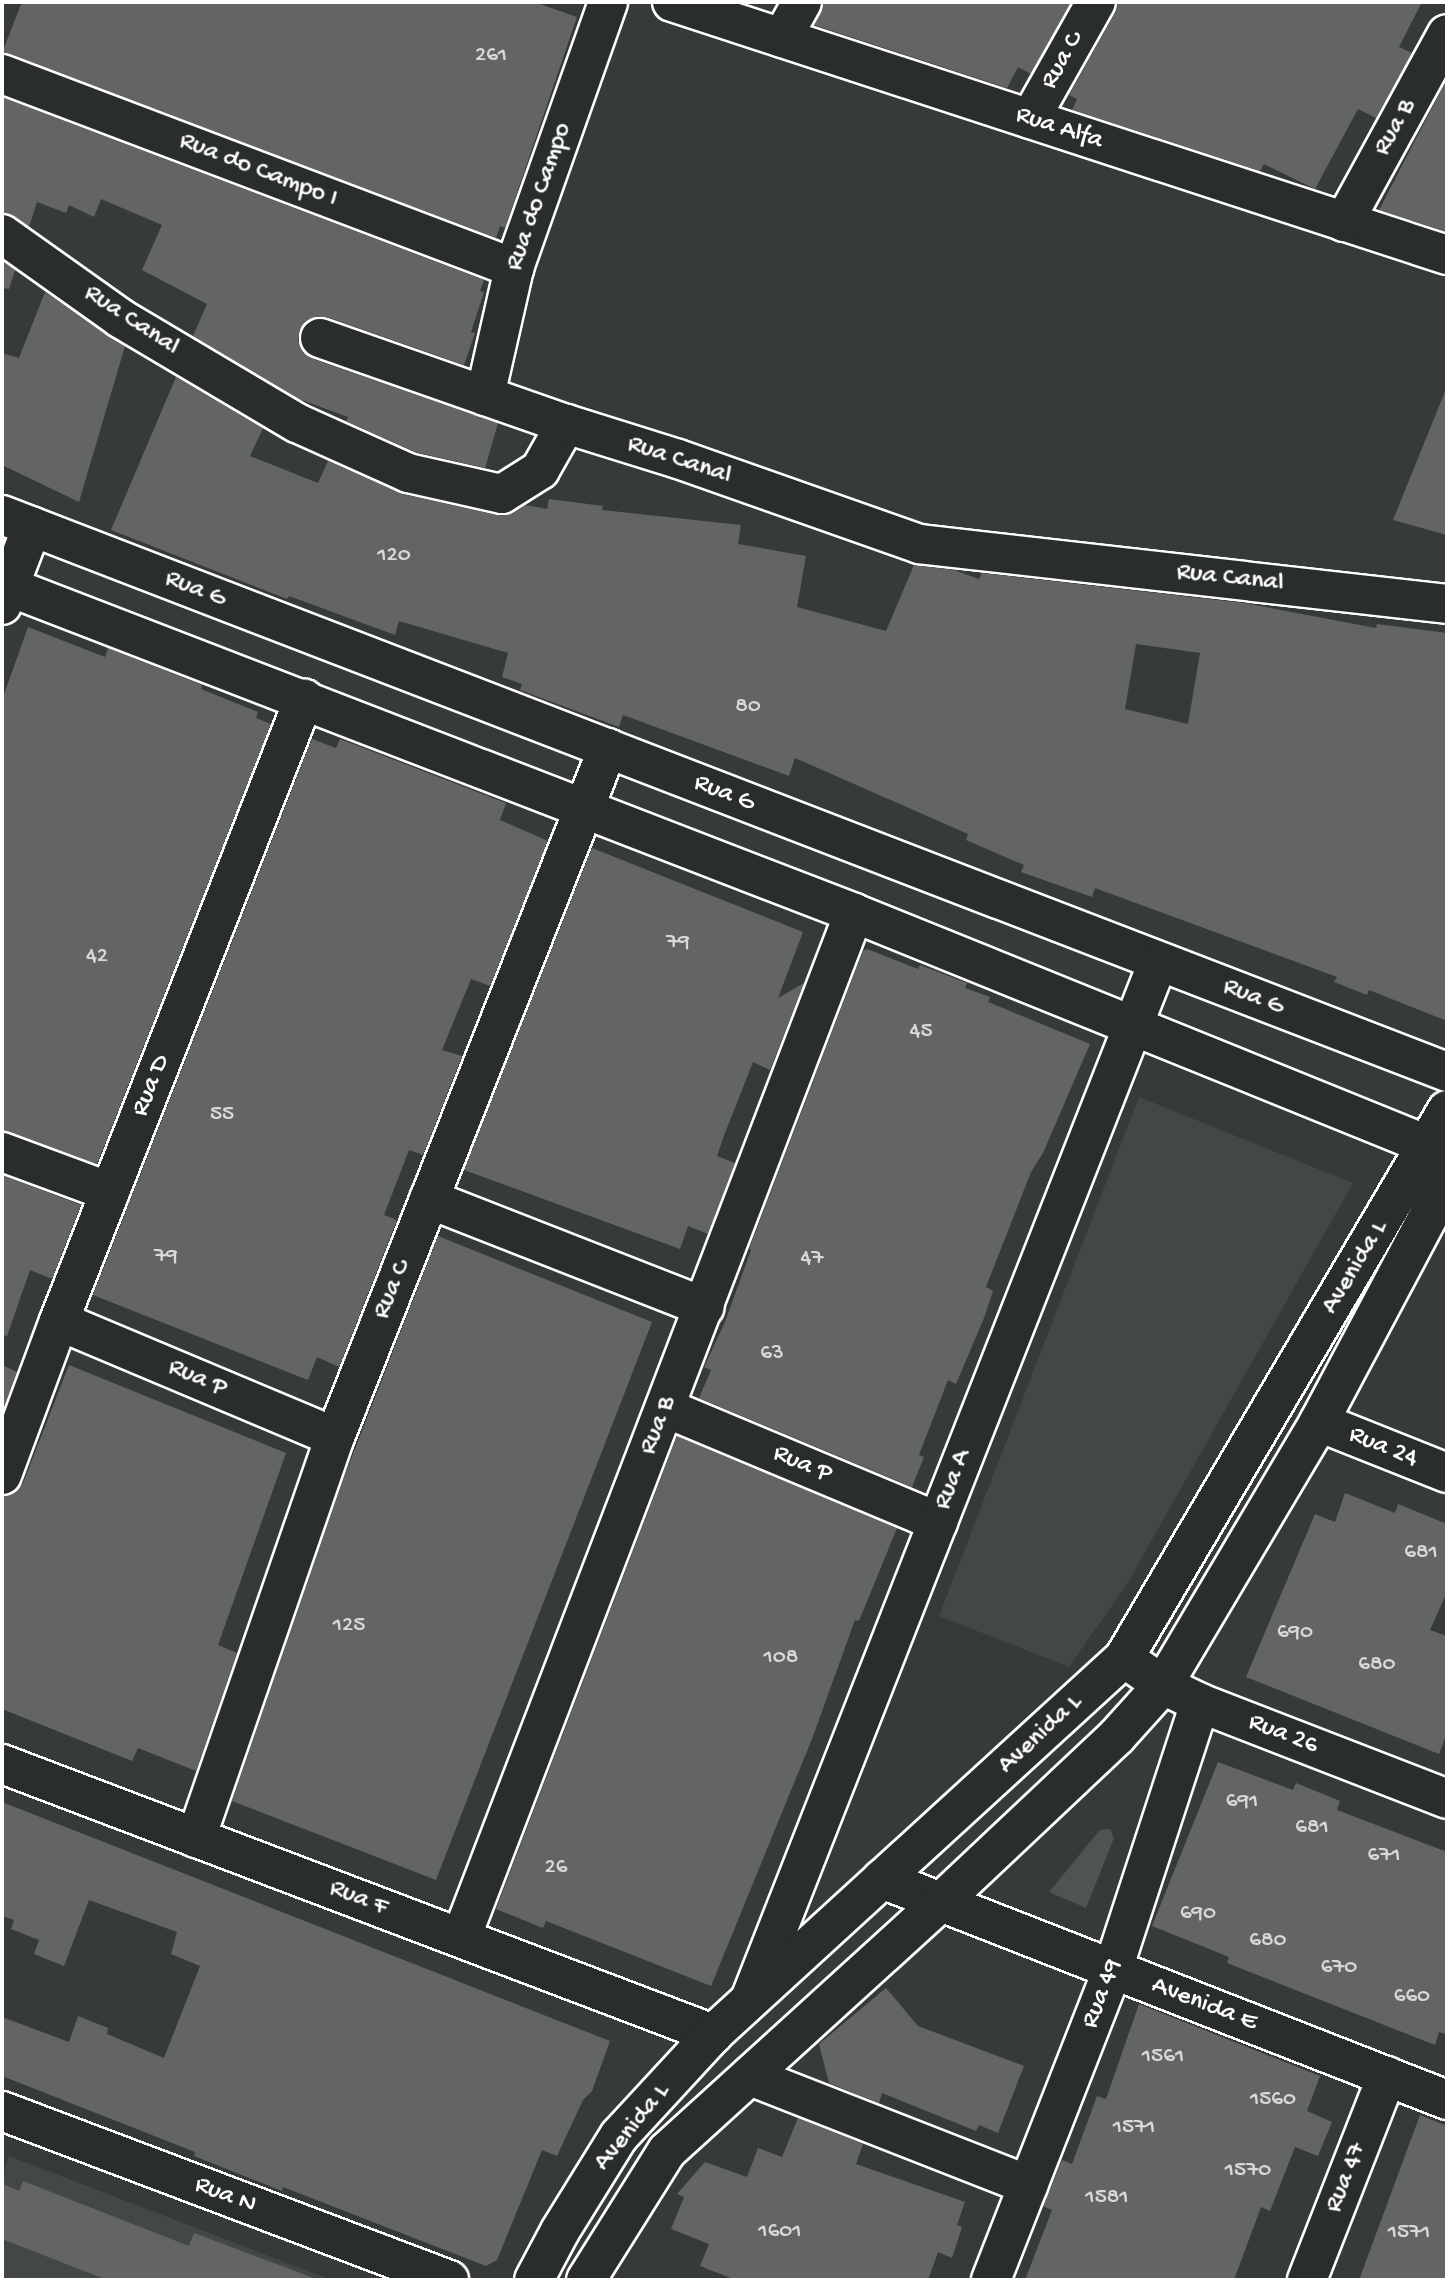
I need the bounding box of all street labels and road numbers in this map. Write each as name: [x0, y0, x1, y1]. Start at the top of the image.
street label: Rua C: [1035, 27, 1091, 95]
street label: Rua B: [1368, 94, 1424, 162]
street label: Rua Alfa: [1011, 100, 1107, 158]
street label: Rua do Campo: [500, 119, 580, 275]
street label: Rua do Campo I: [174, 127, 342, 215]
street label: Rua Canal: [77, 279, 185, 363]
street label: Rua Canal: [623, 430, 735, 492]
street label: Rua Canal: [1175, 558, 1285, 600]
street label: Rua G: [160, 564, 230, 616]
street label: Rua G: [689, 768, 759, 820]
street label: Rua G: [1218, 972, 1288, 1024]
street label: Rua D: [126, 1051, 178, 1121]
street label: Avenida L: [1316, 1216, 1396, 1320]
street label: Rua C: [367, 1256, 419, 1324]
street label: Rua P: [163, 1353, 231, 1405]
street label: Rua B: [634, 1393, 684, 1459]
street label: Rua 24: [1344, 1420, 1422, 1476]
street label: Rua P: [768, 1439, 836, 1491]
street label: Rua A: [928, 1446, 980, 1514]
street label: Avenida L: [992, 1688, 1090, 1782]
street label: Rua 26: [1244, 1707, 1322, 1763]
street label: Rua F: [325, 1874, 391, 1924]
street label: Rua 49: [1076, 1955, 1130, 2033]
street label: Avenida E: [1147, 1971, 1261, 2039]
street label: Avenida L: [588, 2078, 678, 2178]
street label: Rua 47: [1319, 2139, 1375, 2217]
street label: Rua N: [190, 2170, 260, 2222]

